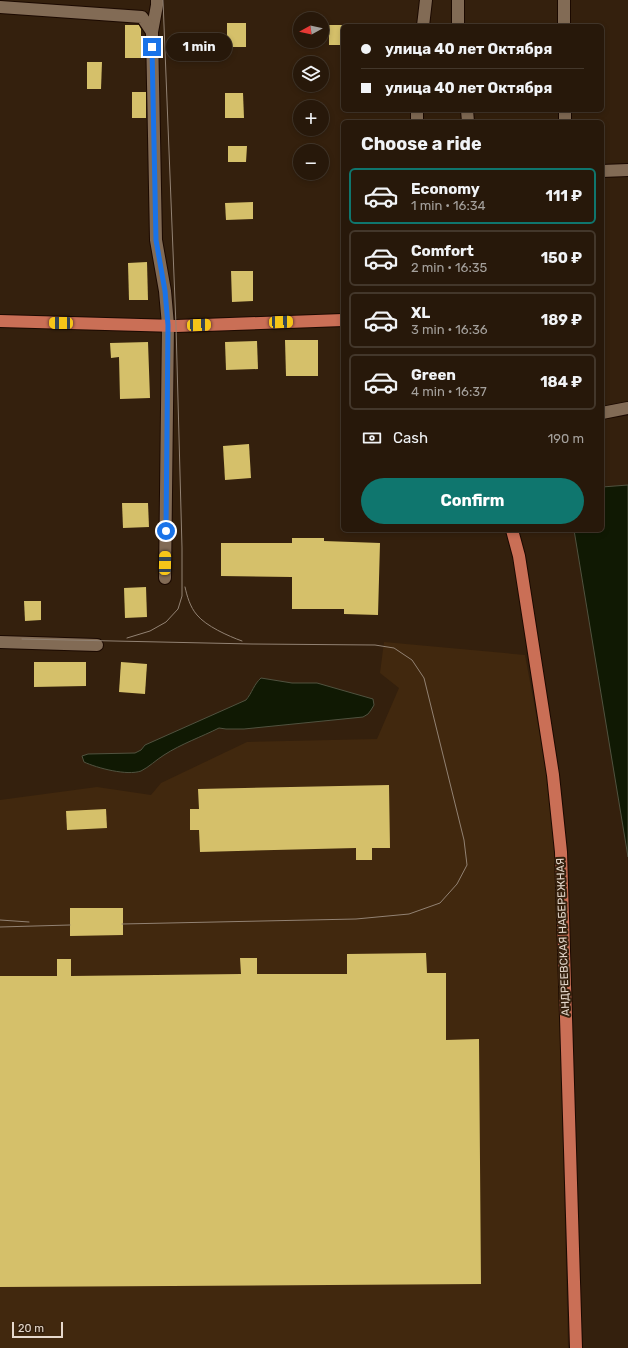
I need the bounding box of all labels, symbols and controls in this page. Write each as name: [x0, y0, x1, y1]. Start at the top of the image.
north arrow: [293, 12, 329, 48]
map controls: [293, 12, 329, 180]
callout: 1 min: [166, 33, 232, 61]
route end: [143, 38, 161, 56]
text: 1 min: [182, 39, 216, 54]
text: улица 40 лет Октября: [385, 40, 552, 58]
button: layers: [293, 56, 329, 92]
text: улица 40 лет Октября: [385, 79, 552, 97]
button: +: [293, 100, 329, 136]
text: Choose a ride: [361, 133, 482, 155]
button: −: [293, 144, 329, 180]
icon: car: [363, 178, 399, 214]
text: Economy: [411, 180, 480, 198]
text: 111 ₽: [546, 187, 582, 205]
text: 1 min · 16:34: [411, 198, 486, 213]
icon: car: [363, 240, 399, 276]
text: Comfort: [411, 242, 474, 260]
text: 150 ₽: [541, 249, 582, 267]
text: 2 min · 16:35: [411, 260, 487, 275]
icon: car: [363, 302, 399, 338]
text: XL: [411, 304, 430, 322]
text: 189 ₽: [541, 311, 582, 329]
car: [269, 316, 293, 328]
car: [49, 317, 73, 329]
car: [187, 319, 211, 331]
text: 3 min · 16:36: [411, 322, 488, 337]
icon: car: [363, 364, 399, 400]
text: Green: [411, 366, 456, 384]
text: 184 ₽: [540, 373, 582, 391]
text: 4 min · 16:37: [411, 384, 487, 399]
icon: cash: [361, 427, 383, 449]
text: Cash: [393, 429, 428, 447]
text: 190 m: [548, 431, 584, 446]
button: Confirm: [361, 478, 584, 524]
route start: [157, 522, 175, 540]
car: [159, 551, 171, 575]
street label: АНДРЕЕВСКАЯ НАБЕРЕЖНАЯ: [554, 858, 572, 1016]
scale bar: [12, 1320, 63, 1339]
text: 20 m: [18, 1322, 44, 1335]

